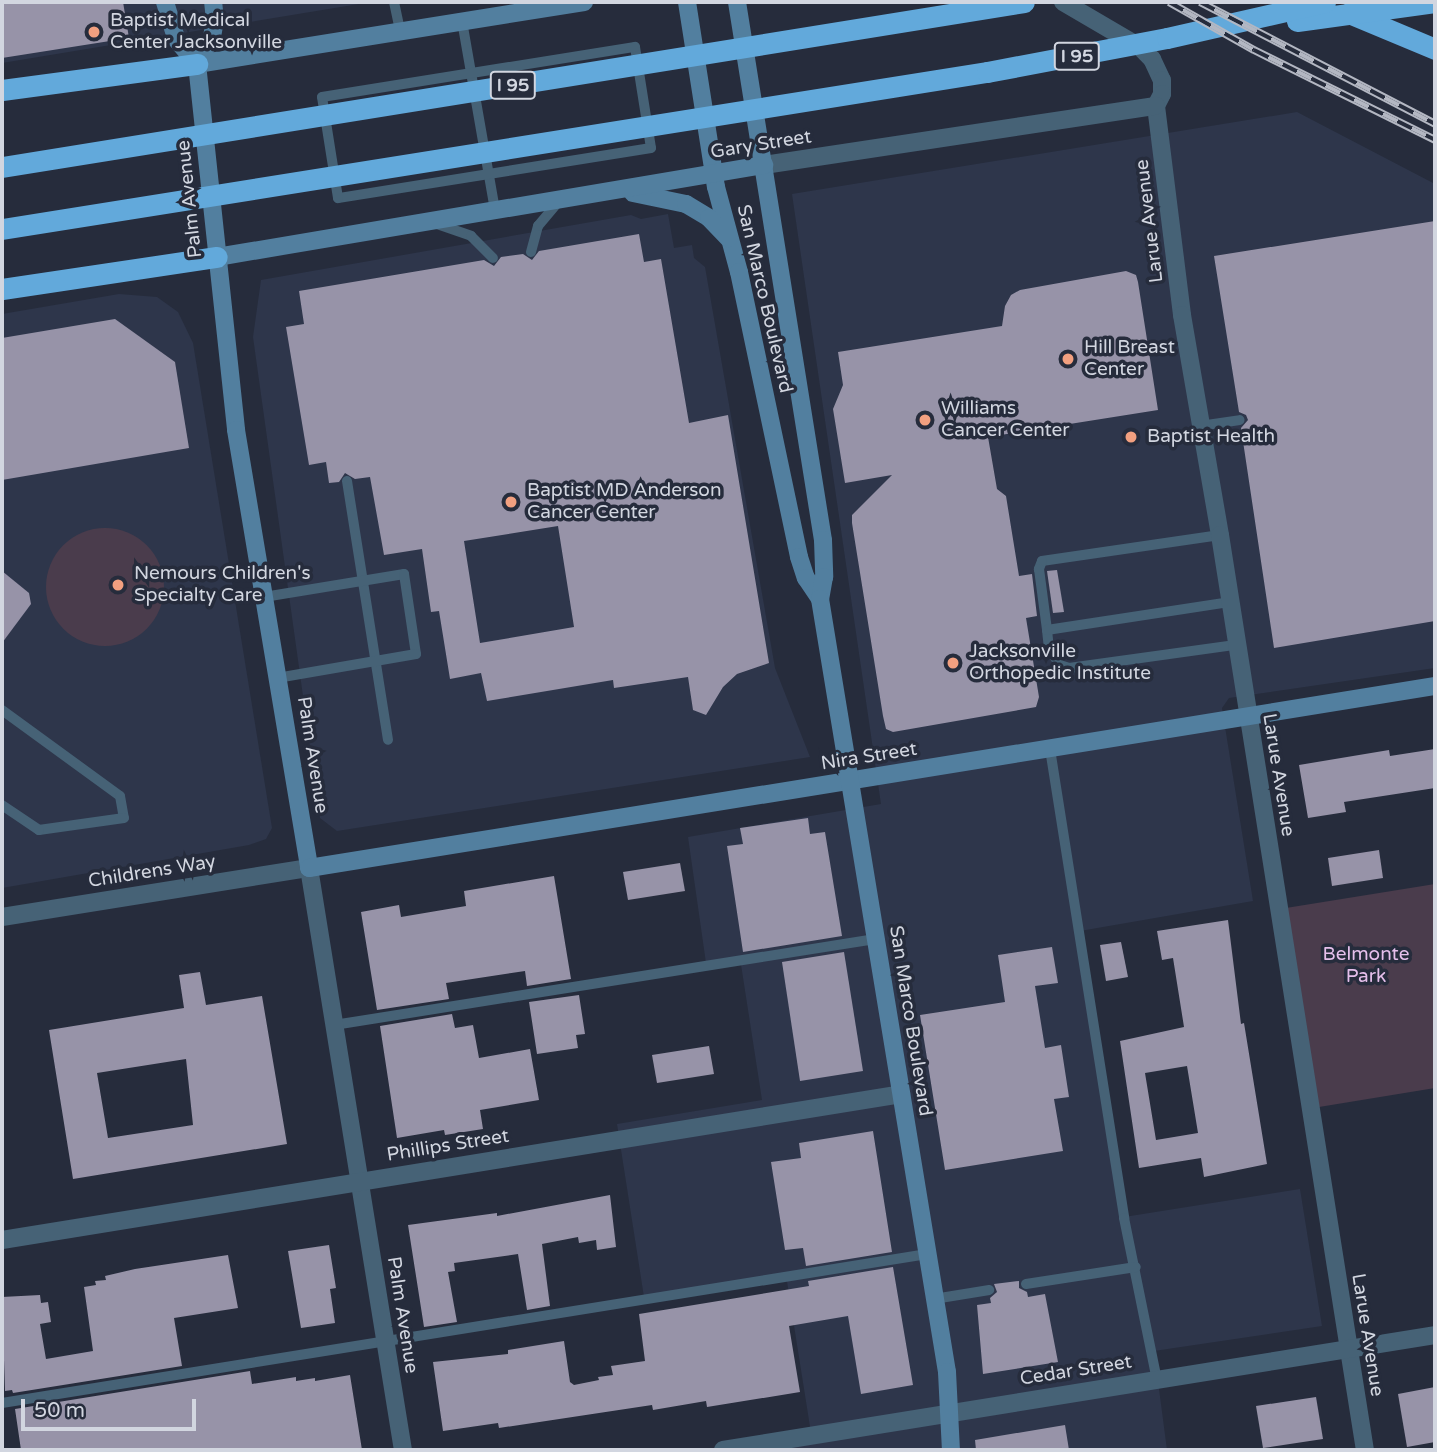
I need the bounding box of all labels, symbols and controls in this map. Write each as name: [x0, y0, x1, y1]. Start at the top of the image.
place label: Baptist Medical Center Jacksonville: [110, 10, 282, 54]
marker: Baptist Medical Center Jacksonville: [84, 22, 104, 42]
road number: I 95: [1052, 42, 1102, 70]
road number: I 95: [489, 70, 538, 100]
street label: Gary Street: [709, 126, 813, 164]
street label: Palm Avenue: [172, 139, 208, 259]
street label: Larue Avenue: [1131, 158, 1169, 284]
street label: San Marco Boulevard: [731, 203, 797, 395]
place label: Hill Breast Center: [1084, 337, 1175, 381]
marker: Hill Breast Center: [1058, 349, 1078, 369]
place label: Williams Cancer Center: [941, 398, 1070, 442]
marker: Williams Cancer Center: [915, 410, 935, 430]
place label: Baptist Health: [1147, 426, 1275, 448]
marker: Baptist Health: [1121, 427, 1141, 447]
place label: Baptist MD Anderson Cancer Center: [527, 480, 721, 524]
marker: Baptist MD Anderson Cancer Center: [501, 492, 521, 512]
place label: Nemours Children's Specialty Care: [134, 563, 311, 607]
marker: Nemours Children's Specialty Care: [108, 575, 128, 595]
place label: Jacksonville Orthopedic Institute: [969, 641, 1151, 685]
marker: Jacksonville Orthopedic Institute: [943, 653, 963, 673]
street label: Palm Avenue: [292, 695, 332, 815]
street label: Larue Avenue: [1257, 712, 1299, 838]
street label: Nira Street: [819, 738, 919, 776]
street label: Childrens Way: [87, 851, 217, 893]
street label: San Marco Boulevard: [884, 924, 936, 1118]
park label: Belmonte Park: [1323, 944, 1409, 988]
street label: Phillips Street: [385, 1125, 511, 1167]
street label: Palm Avenue: [382, 1255, 422, 1375]
street label: Larue Avenue: [1346, 1272, 1388, 1398]
street label: Cedar Street: [1018, 1351, 1134, 1391]
scale bar: [24, 1386, 200, 1430]
text: 50 m: [34, 1398, 85, 1423]

